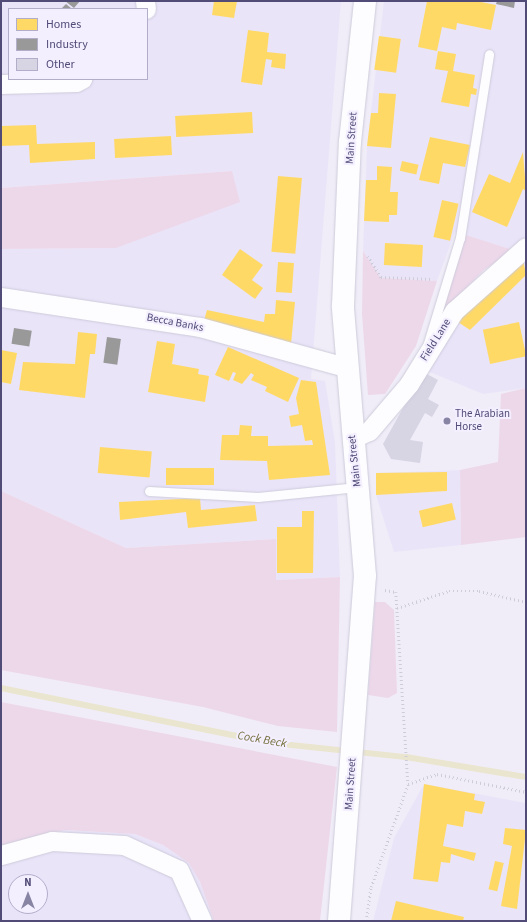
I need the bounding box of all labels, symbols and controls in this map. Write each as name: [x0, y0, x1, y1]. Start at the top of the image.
legend: [8, 8, 148, 80]
text: Homes: [46, 16, 81, 33]
text: Industry: [46, 36, 88, 53]
text: Other: [46, 56, 75, 73]
street label: Main Street: [344, 112, 360, 164]
street label: Becca Banks: [146, 311, 204, 335]
street label: Field Lane: [418, 317, 454, 363]
place label: The Arabian Horse: [455, 408, 510, 434]
marker: The Arabian Horse: [442, 416, 452, 426]
street label: Main Street: [346, 434, 364, 488]
water label: Cock Beck: [236, 729, 288, 751]
street label: Main Street: [343, 758, 359, 810]
north arrow: [8, 874, 48, 914]
text: N: [24, 875, 32, 890]

